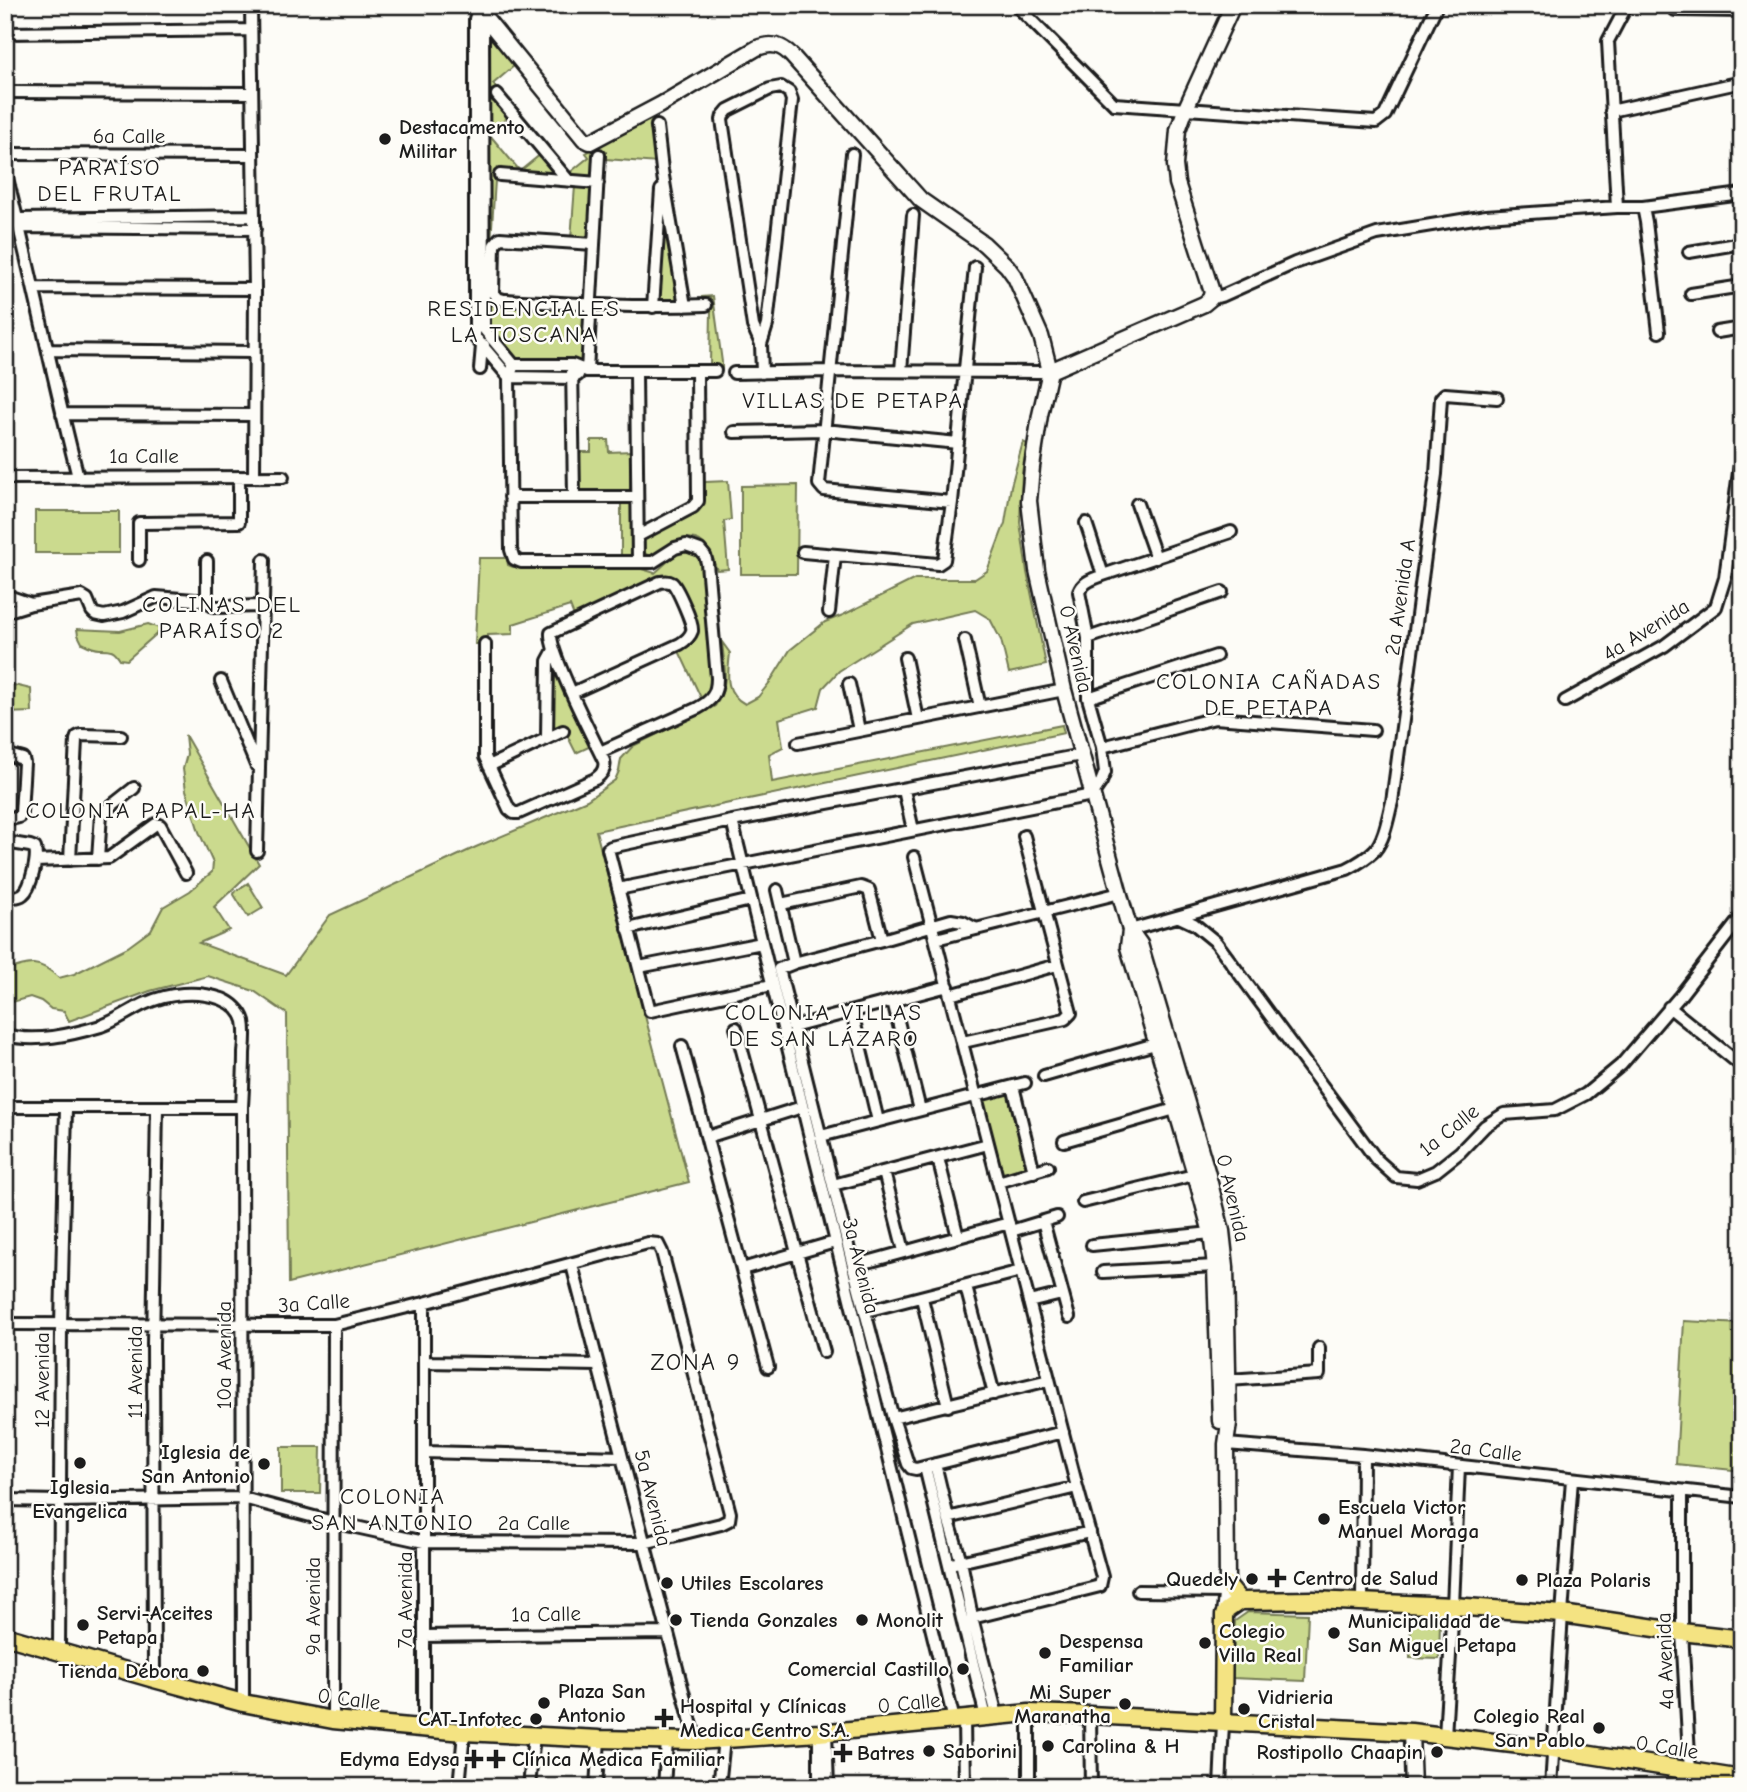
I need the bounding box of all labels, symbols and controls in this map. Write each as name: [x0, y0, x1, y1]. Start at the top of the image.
place label: Destacamento Militar: [399, 115, 525, 163]
street label: 6a Calle: [93, 124, 165, 148]
marker: Destacamento Militar: [377, 131, 393, 147]
district label: PARAÍSO DEL FRUTAL: [37, 154, 183, 207]
district label: RESIDENCIALES LA TOSCANA: [427, 295, 621, 348]
district label: VILLAS DE PETAPA: [742, 387, 964, 414]
street label: 1a Calle: [109, 444, 179, 468]
street label: 2a Avenida A: [1380, 537, 1420, 657]
district label: COLINAS DEL PARAÍSO 2: [142, 591, 302, 644]
street label: 4a Avenida: [1598, 594, 1694, 666]
street label: 0 Avenida: [1054, 603, 1098, 695]
district label: COLONIA CAÑADAS DE PETAPA: [1156, 668, 1382, 721]
district label: COLONIA PAPAL-HA: [25, 797, 257, 824]
district label: COLONIA VILLAS DE SAN LÁZARO: [725, 999, 923, 1052]
street label: 1a Calle: [1414, 1099, 1484, 1161]
street label: 0 Avenida: [1211, 1152, 1255, 1244]
street label: 3a Avenida: [838, 1216, 884, 1316]
street label: 3a Calle: [277, 1289, 351, 1317]
street label: 10a Avenida: [212, 1301, 236, 1409]
street label: 11 Avenida: [123, 1325, 147, 1419]
street label: 12 Avenida: [30, 1332, 54, 1428]
district label: ZONA 9: [650, 1348, 742, 1376]
street label: 2a Calle: [1449, 1434, 1523, 1466]
place label: Iglesia de San Antonio: [141, 1440, 250, 1488]
street label: 5a Avenida: [629, 1447, 677, 1549]
marker: Iglesia Evangelica: [72, 1455, 88, 1471]
marker: Iglesia de San Antonio: [256, 1456, 272, 1472]
place label: Iglesia Evangelica: [32, 1475, 128, 1523]
district label: COLONIA SAN ANTONIO: [311, 1483, 475, 1536]
place label: Escuela Victor Manuel Moraga: [1338, 1495, 1479, 1543]
street label: 2a Calle: [498, 1511, 570, 1535]
marker: Escuela Victor Manuel Moraga: [1316, 1511, 1332, 1527]
street label: 7a Avenida: [393, 1551, 417, 1649]
street label: 9a Avenida: [301, 1557, 325, 1655]
place label: Centro de Salud: [1293, 1566, 1438, 1590]
place label: Quedely: [1166, 1567, 1238, 1591]
marker: Centro de Salud: [1267, 1568, 1287, 1588]
place label: Plaza Polaris: [1536, 1568, 1651, 1592]
place label: Utiles Escolares: [681, 1571, 824, 1595]
marker: Quedely: [1244, 1571, 1260, 1587]
marker: Plaza Polaris: [1514, 1572, 1530, 1588]
marker: Utiles Escolares: [659, 1575, 675, 1591]
place label: Servi-Aceites Petapa: [97, 1601, 213, 1649]
street label: 1a Calle: [511, 1601, 581, 1627]
place label: Tienda Gonzales: [690, 1608, 838, 1632]
place label: Monolit: [876, 1608, 944, 1632]
place label: Municipalidad de San Miguel Petapa: [1348, 1609, 1517, 1657]
marker: Tienda Gonzales: [668, 1612, 684, 1628]
marker: Monolit: [854, 1612, 870, 1628]
street label: 4a Avenida: [1651, 1612, 1679, 1710]
marker: Servi-Aceites Petapa: [75, 1617, 91, 1633]
place label: Colegio Villa Real: [1219, 1619, 1302, 1667]
marker: Municipalidad de San Miguel Petapa: [1326, 1625, 1342, 1641]
place label: Despensa Familiar: [1059, 1629, 1144, 1677]
marker: Colegio Villa Real: [1197, 1635, 1213, 1651]
marker: Despensa Familiar: [1037, 1645, 1053, 1661]
place label: Comercial Castillo: [788, 1657, 949, 1681]
place label: Tienda Débora: [58, 1659, 189, 1683]
marker: Comercial Castillo: [955, 1661, 971, 1677]
marker: Tienda Débora: [195, 1663, 211, 1679]
place label: Plaza San Antonio: [558, 1679, 646, 1727]
place label: Mi Super Maranatha: [1014, 1680, 1112, 1728]
street label: 0 Calle: [316, 1683, 382, 1715]
place label: Vidrieria Cristal: [1258, 1685, 1333, 1733]
street label: 0 Calle: [876, 1688, 942, 1718]
place label: Hospital y Clínicas Medica Centro S.A.: [680, 1694, 850, 1742]
marker: Plaza San Antonio: [536, 1695, 552, 1711]
marker: Mi Super Maranatha: [1117, 1696, 1133, 1712]
marker: Vidrieria Cristal: [1236, 1701, 1252, 1717]
place label: Colegio Real San Pablo: [1473, 1704, 1585, 1752]
place label: CAT-Infotec: [418, 1707, 522, 1731]
marker: Hospital y Clínicas Medica Centro S.A.: [654, 1708, 674, 1728]
marker: CAT-Infotec: [528, 1711, 544, 1727]
marker: Colegio Real San Pablo: [1591, 1720, 1607, 1736]
street label: 0 Calle: [1634, 1730, 1700, 1764]
place label: Carolina & H: [1062, 1734, 1180, 1758]
marker: Carolina & H: [1040, 1738, 1056, 1754]
place label: Saborini: [943, 1739, 1017, 1763]
place label: Rostipollo Chaapin: [1256, 1740, 1423, 1764]
place label: Batres: [857, 1741, 915, 1765]
marker: Saborini: [921, 1743, 937, 1759]
marker: Rostipollo Chaapin: [1429, 1744, 1445, 1760]
marker: Batres: [835, 1745, 851, 1761]
place label: Edyma Edysa: [339, 1747, 460, 1771]
place label: Clínica Medica Familiar: [512, 1747, 725, 1771]
marker: Clínica Medica Familiar: [486, 1749, 506, 1769]
marker: Edyma Edysa: [466, 1751, 482, 1767]

